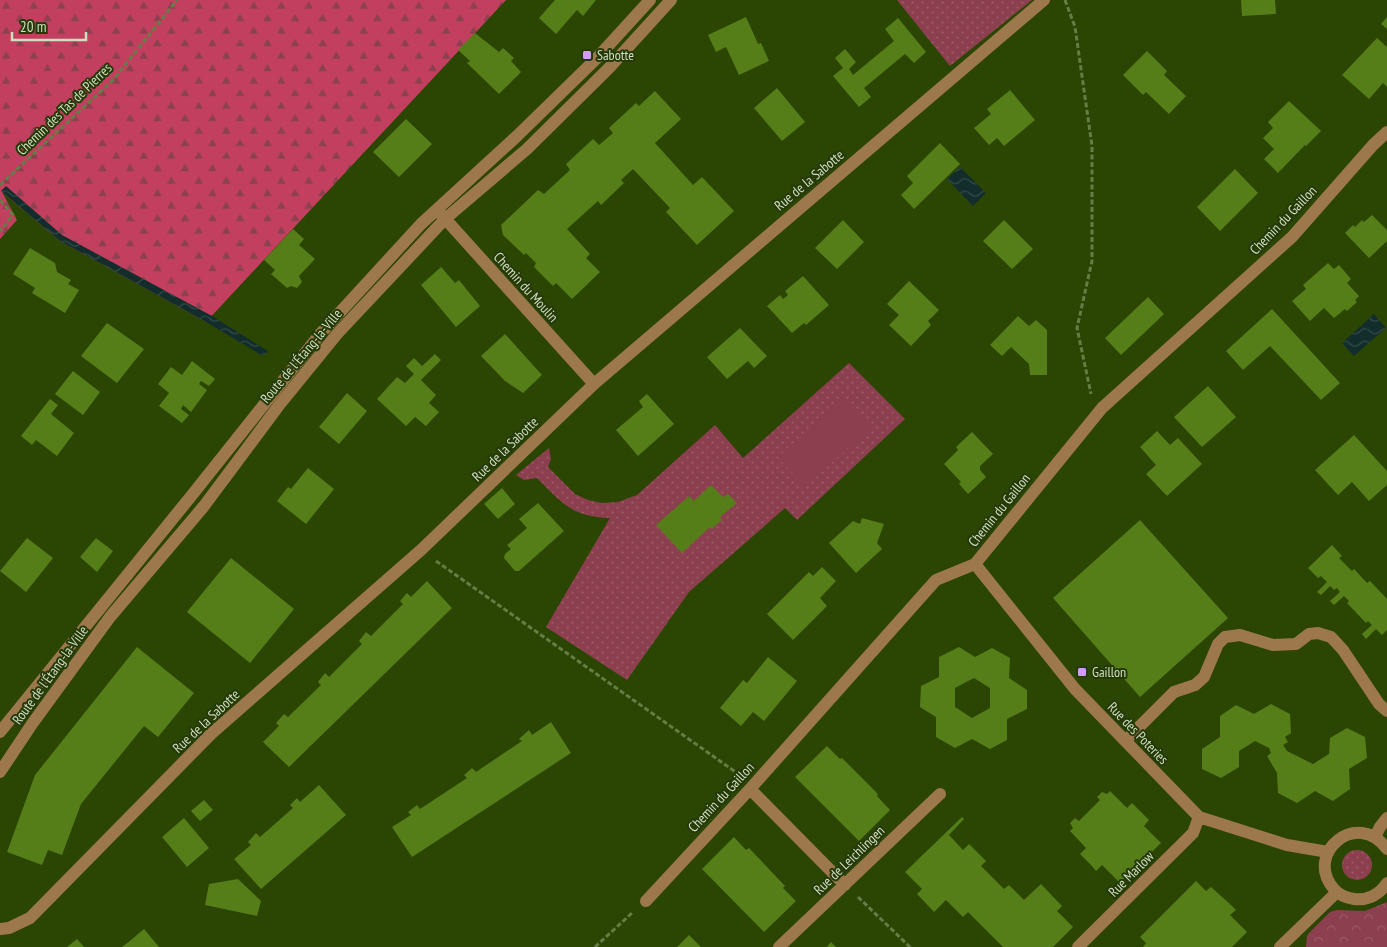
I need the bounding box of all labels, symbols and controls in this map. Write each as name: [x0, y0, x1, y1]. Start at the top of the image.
scale bar: [12, 10, 86, 42]
text: 20 m: [20, 17, 46, 36]
place label: Sabotte: [597, 46, 634, 64]
marker: Sabotte: [581, 49, 593, 61]
street label: Chemin des Tas de Pierres: [13, 59, 116, 159]
street label: Rue de la Sabotte: [771, 146, 848, 214]
street label: Chemin du Gaillon: [1246, 182, 1320, 258]
street label: Chemin du Moulin: [490, 248, 562, 326]
street label: Route de l'Étang-la-Ville: [256, 305, 346, 407]
street label: Rue de la Sabotte: [468, 413, 542, 485]
street label: Chemin du Gaillon: [964, 470, 1034, 550]
street label: Route de l'Étang-la-Ville: [8, 622, 92, 728]
place label: Gaillon: [1092, 663, 1126, 681]
marker: Gaillon: [1076, 666, 1088, 678]
street label: Rue de la Sabotte: [169, 685, 243, 757]
street label: Rue des Poteries: [1104, 698, 1172, 768]
street label: Chemin du Gaillon: [684, 758, 758, 836]
street label: Rue de Leichlingen: [810, 822, 888, 898]
street label: Rue Marlow: [1104, 847, 1158, 901]

